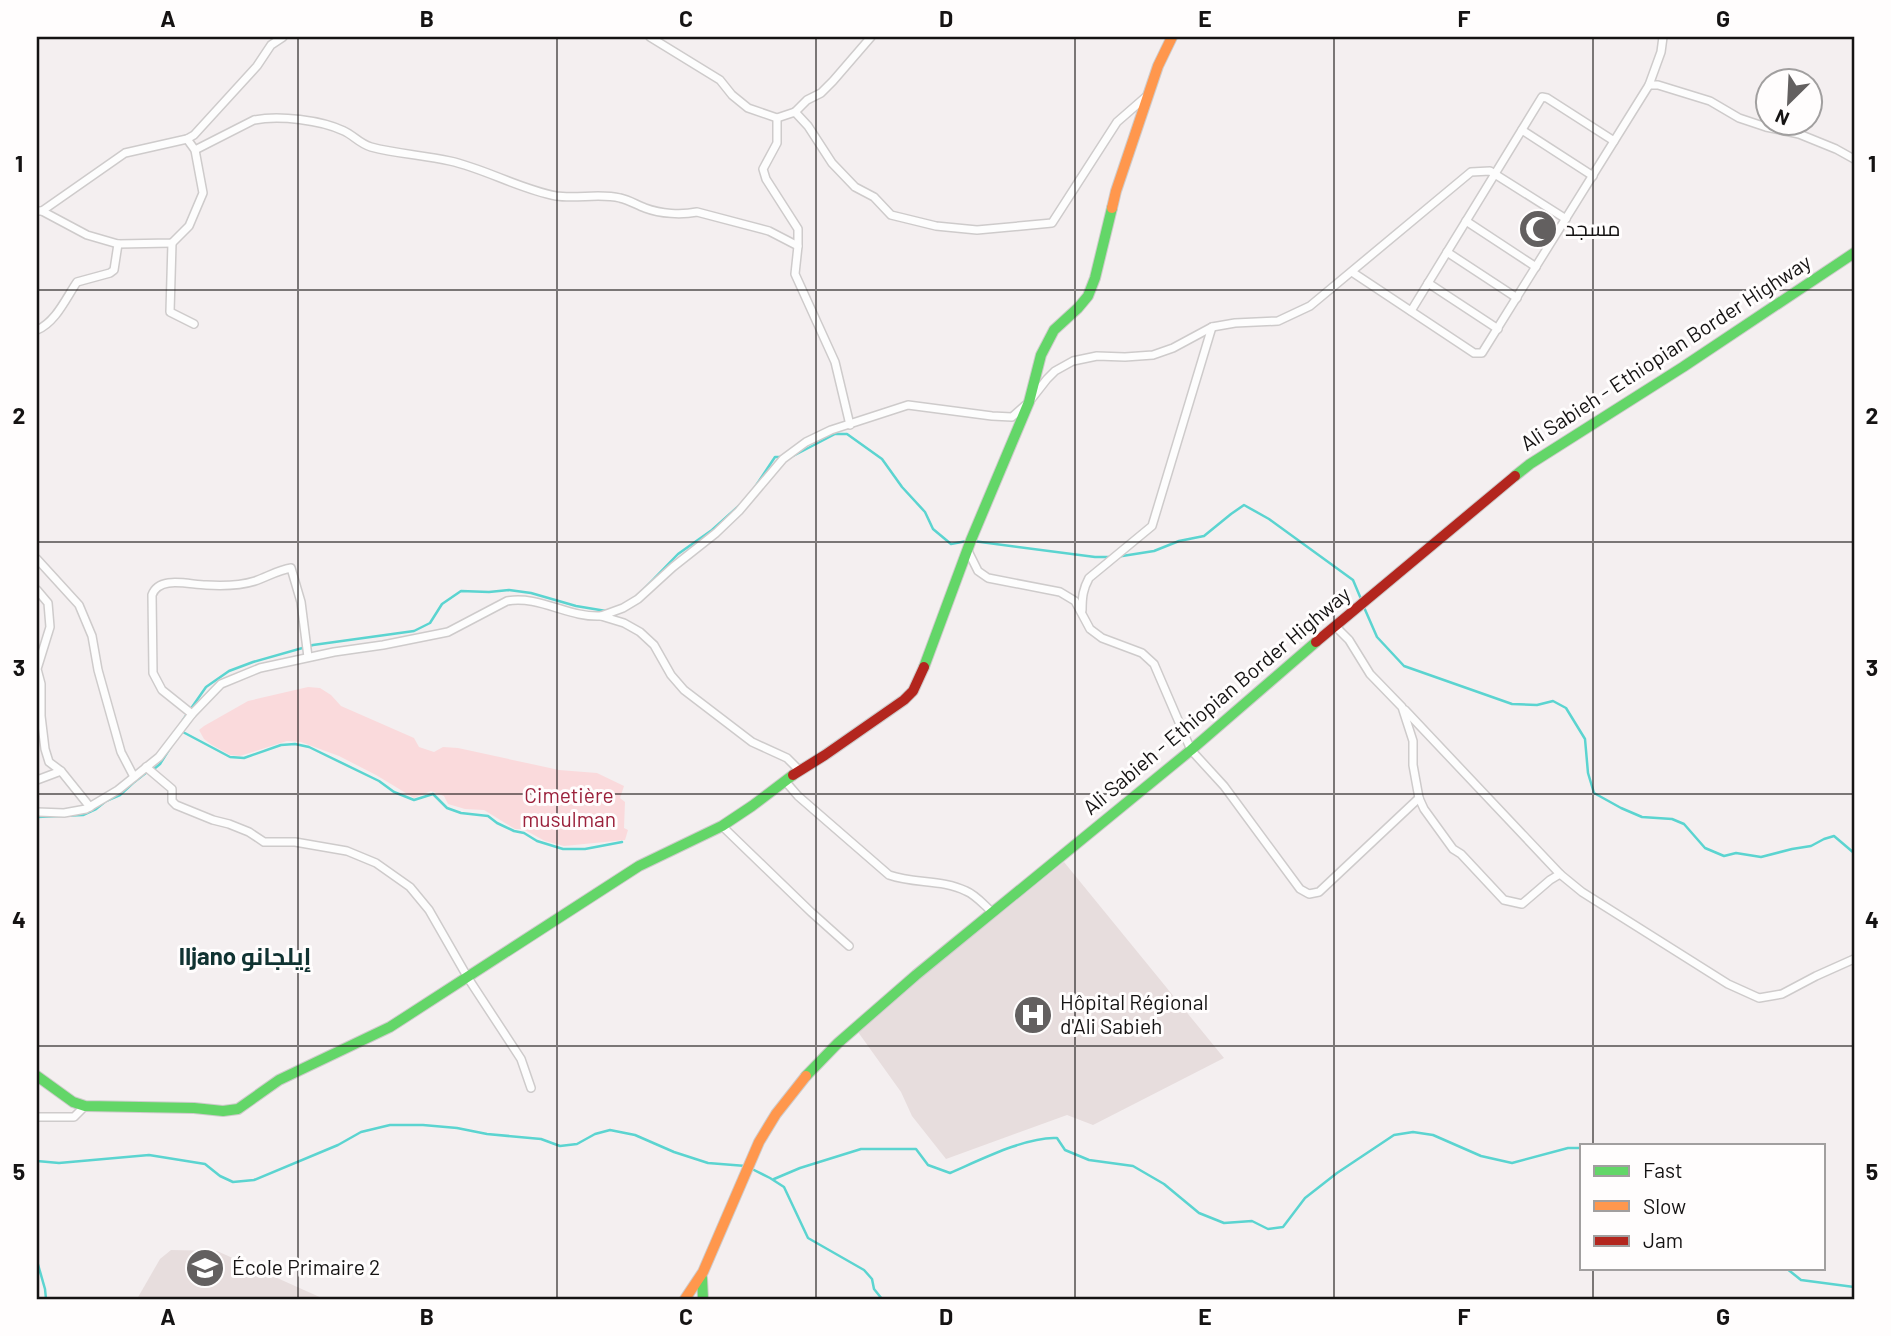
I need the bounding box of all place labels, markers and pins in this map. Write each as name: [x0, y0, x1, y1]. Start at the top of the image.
mosque icon: مسجد: [1517, 208, 1559, 250]
place label: مسجد: [1565, 215, 1620, 240]
place label: Hôpital Régional d'Ali Sabieh: [1060, 989, 1208, 1038]
hospital icon: Hôpital Régional d'Ali Sabieh: [1012, 994, 1054, 1036]
school or university icon: École Primaire 2: [184, 1247, 226, 1289]
place label: École Primaire 2: [232, 1254, 380, 1279]

